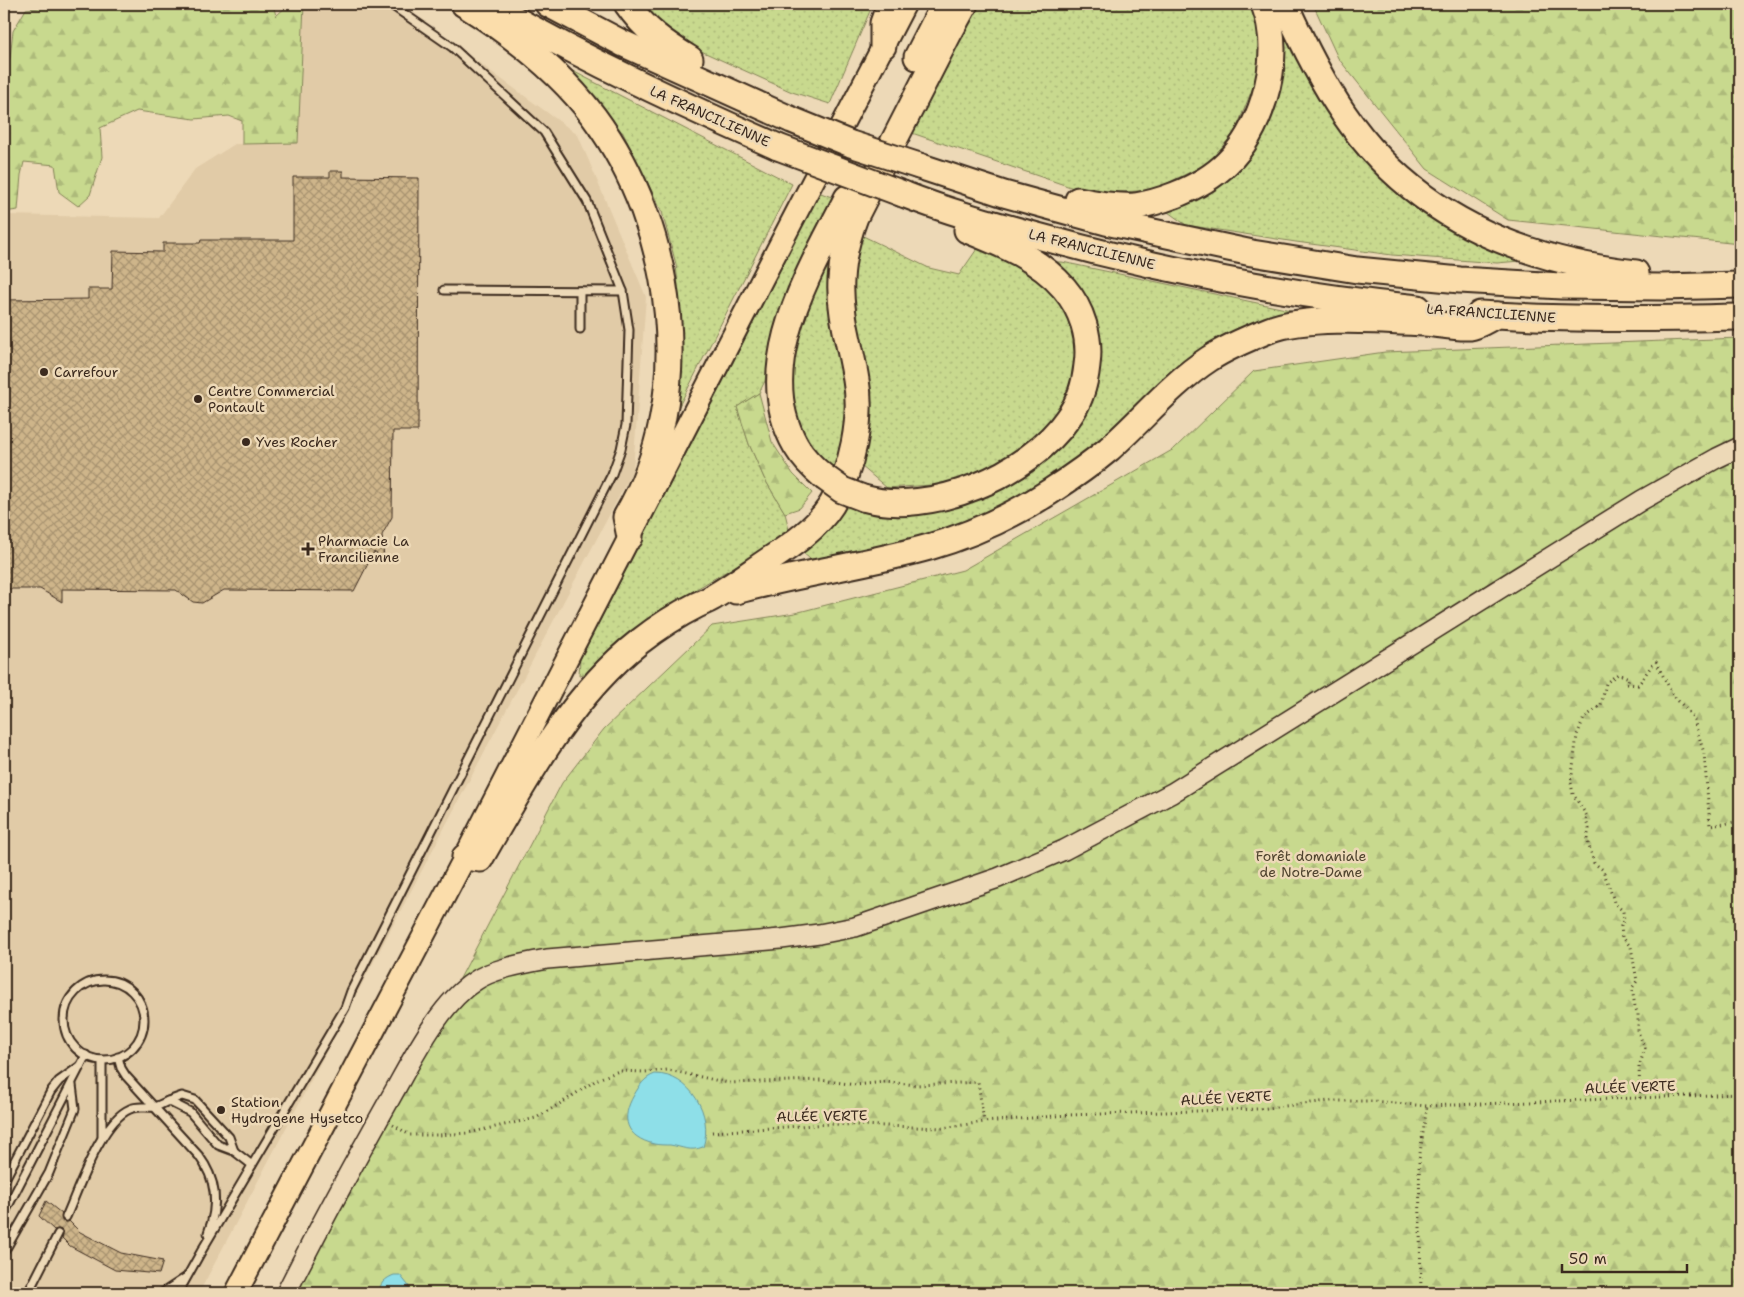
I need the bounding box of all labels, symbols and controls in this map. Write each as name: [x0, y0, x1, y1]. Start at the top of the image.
street label: LA FRANCILIENNE: [647, 81, 773, 151]
street label: LA FRANCILIENNE: [1027, 225, 1157, 273]
street label: LA FRANCILIENNE: [1426, 299, 1557, 327]
place label: Carrefour: [54, 363, 119, 381]
marker: Carrefour: [38, 366, 50, 378]
place label: Centre Commercial Pontault: [208, 382, 335, 416]
marker: Centre Commercial Pontault: [192, 393, 204, 405]
place label: Yves Rocher: [256, 433, 338, 451]
marker: Yves Rocher: [240, 436, 252, 448]
place label: Pharmacie La Francilienne: [318, 532, 409, 566]
marker: Pharmacie La Francilienne: [302, 543, 314, 555]
park label: Forêt domaniale de Notre-Dame: [1256, 847, 1367, 881]
street label: ALLÉE VERTE: [1584, 1076, 1676, 1098]
street label: ALLÉE VERTE: [1180, 1087, 1272, 1109]
place label: Station Hydrogene Hysetco: [231, 1093, 363, 1127]
marker: Station Hydrogene Hysetco: [215, 1104, 227, 1116]
street label: ALLÉE VERTE: [776, 1106, 868, 1126]
scale bar: [1562, 1242, 1686, 1274]
text: 50 m: [1569, 1249, 1607, 1269]

